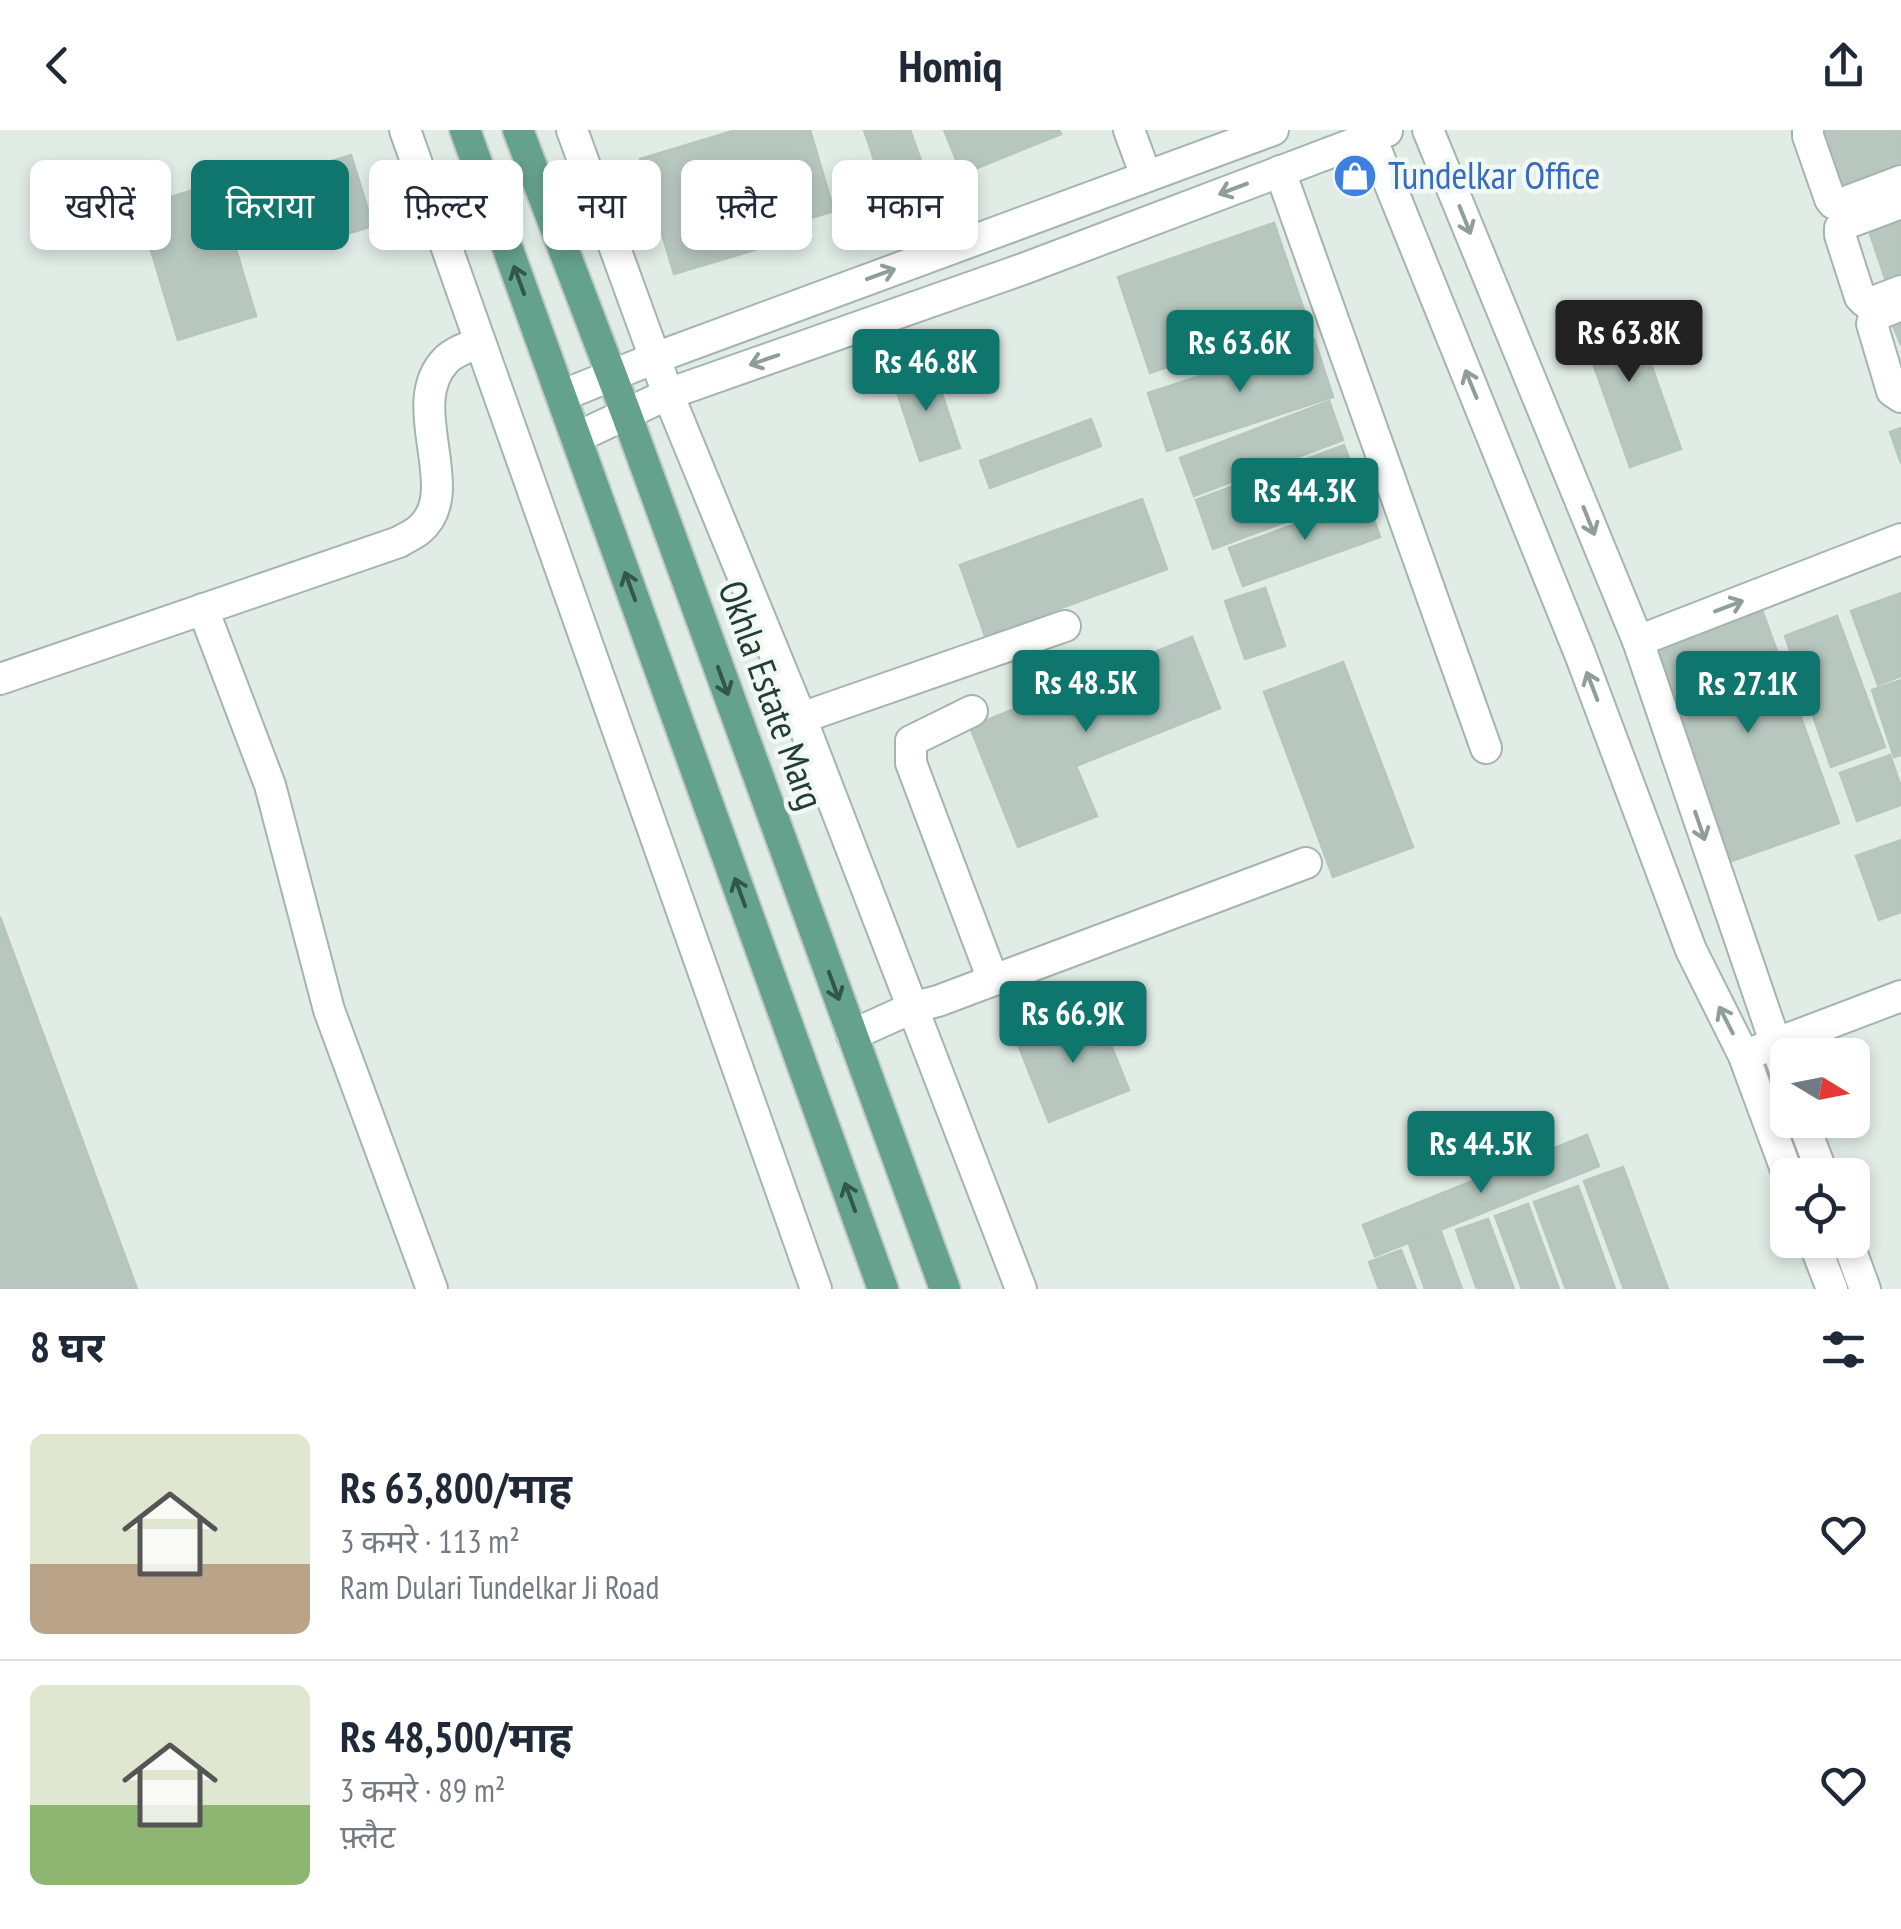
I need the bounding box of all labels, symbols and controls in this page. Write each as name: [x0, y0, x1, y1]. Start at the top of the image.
text: Homiq: [899, 36, 1002, 94]
icon: back: [30, 38, 85, 93]
icon: share: [1816, 38, 1871, 93]
place label: Tundelkar Office: [1388, 150, 1600, 199]
shop icon: Tundelkar Office: [1332, 153, 1378, 199]
chip: खरीदें: [30, 160, 171, 250]
chip: किराया: [191, 160, 349, 250]
chip: फ़िल्टर: [369, 160, 523, 250]
chip: नया: [543, 160, 661, 250]
chip: फ़्लैट: [681, 160, 812, 250]
chip: मकान: [832, 160, 978, 250]
one-way arrow: [1219, 181, 1250, 199]
one-way arrow: [1457, 204, 1475, 235]
one-way arrow: [865, 264, 896, 282]
one-way arrow: [509, 266, 527, 297]
pin: Rs 63.8K: [1526, 300, 1732, 385]
pin: Rs 63.6K: [1137, 310, 1343, 395]
text: Rs 63.8K: [1577, 311, 1681, 353]
text: Rs 63.6K: [1188, 321, 1292, 363]
pin: Rs 46.8K: [823, 329, 1029, 414]
text: Rs 46.8K: [874, 340, 978, 382]
one-way arrow: [749, 352, 780, 370]
one-way arrow: [1460, 369, 1478, 400]
pin: Rs 44.3K: [1202, 458, 1408, 543]
text: Rs 44.3K: [1253, 469, 1357, 511]
one-way arrow: [1581, 505, 1599, 535]
one-way arrow: [620, 571, 638, 602]
street label: Okhla Estate Marg: [708, 574, 836, 815]
one-way arrow: [1713, 595, 1744, 613]
pin: Rs 48.5K: [983, 650, 1189, 735]
pin: Rs 27.1K: [1645, 651, 1851, 736]
text: Rs 48.5K: [1034, 661, 1138, 703]
text: Rs 27.1K: [1698, 662, 1798, 704]
one-way arrow: [715, 664, 733, 695]
one-way arrow: [1582, 671, 1600, 702]
one-way arrow: [1693, 809, 1711, 841]
one-way arrow: [730, 877, 748, 908]
one-way arrow: [826, 970, 844, 1001]
pin: Rs 66.9K: [970, 981, 1176, 1066]
text: Rs 66.9K: [1021, 992, 1125, 1034]
one-way arrow: [1716, 1005, 1735, 1035]
north arrow: [1770, 1038, 1870, 1138]
map controls: [1770, 1038, 1870, 1258]
pin: Rs 44.5K: [1378, 1111, 1584, 1196]
text: Rs 44.5K: [1429, 1122, 1533, 1164]
button: locate: [1770, 1158, 1870, 1258]
one-way arrow: [840, 1183, 858, 1214]
text: 8 घर: [30, 1319, 104, 1374]
icon: filters: [1816, 1322, 1871, 1377]
text: Rs 63,800/माह: [340, 1460, 572, 1515]
icon: home: [110, 1474, 230, 1594]
icon: heart: [1816, 1507, 1871, 1562]
text: 3 कमरे · 113 m²: [340, 1520, 520, 1562]
text: Ram Dulari Tundelkar Ji Road: [340, 1566, 659, 1608]
text: Rs 48,500/माह: [340, 1709, 572, 1764]
icon: home: [110, 1725, 230, 1845]
icon: heart: [1816, 1758, 1871, 1813]
text: 3 कमरे · 89 m²: [340, 1769, 505, 1811]
text: फ़्लैट: [340, 1815, 395, 1857]

